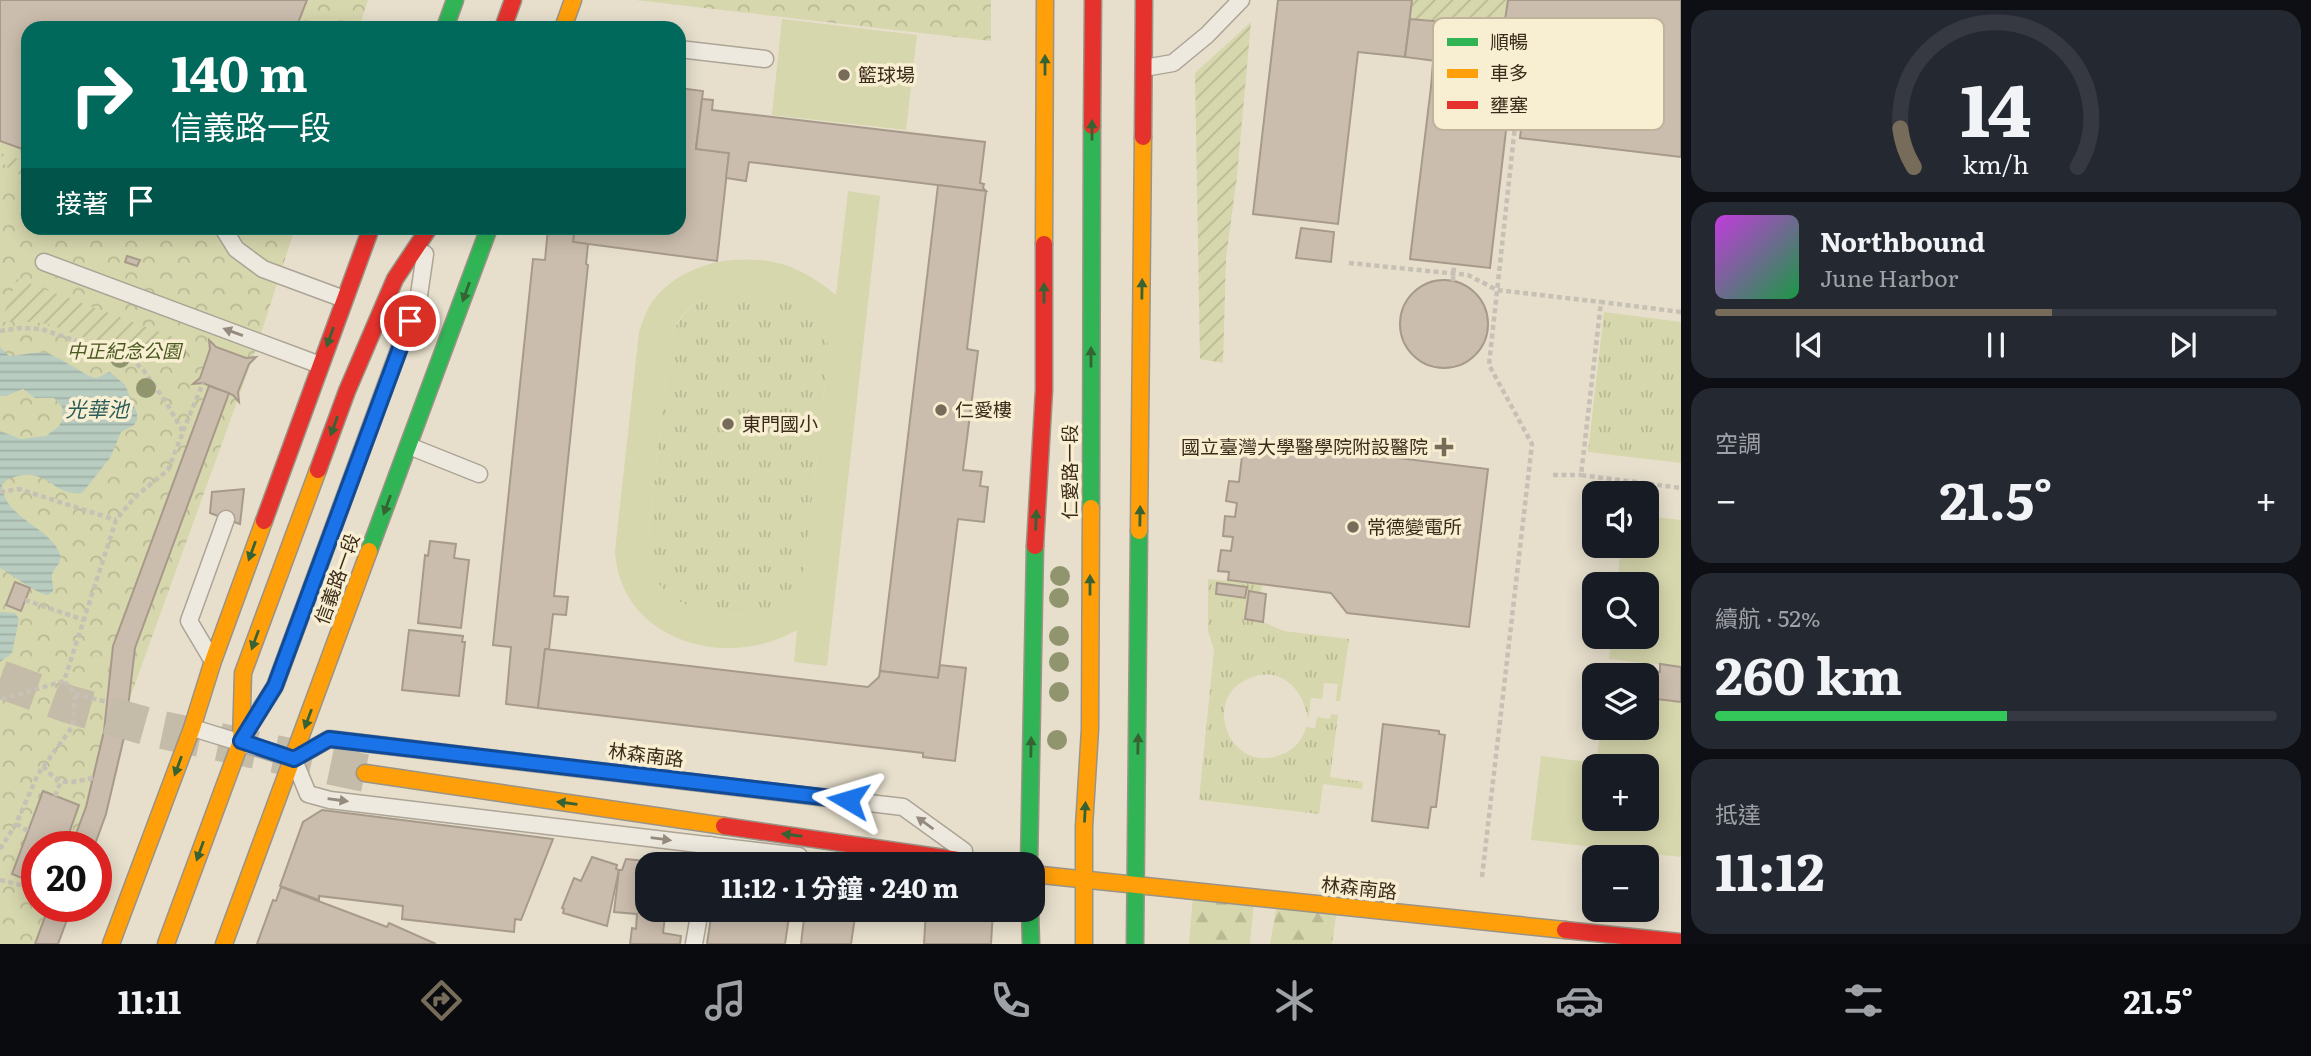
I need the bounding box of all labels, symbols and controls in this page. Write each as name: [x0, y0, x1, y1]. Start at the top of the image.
legend: [1433, 18, 1664, 130]
text: 順暢: [1490, 27, 1528, 55]
text: 140 m: [171, 34, 308, 107]
icon: right: [56, 49, 147, 140]
text: 14: [1960, 51, 2032, 159]
one-way arrow: [1039, 54, 1051, 76]
text: 車多: [1490, 58, 1528, 86]
place label: 籃球場: [858, 60, 915, 88]
marker: 籃球場: [836, 67, 852, 83]
text: 壅塞: [1490, 90, 1528, 118]
text: 信義路一段: [171, 101, 331, 149]
one-way arrow: [1087, 118, 1098, 140]
text: km/h: [1963, 145, 2029, 182]
text: 接著: [56, 182, 108, 221]
icon: arrive: [122, 182, 160, 220]
text: Northbound: [1820, 221, 1985, 260]
text: June Harbor: [1820, 260, 1958, 294]
one-way arrow: [1136, 278, 1148, 300]
one-way arrow: [460, 281, 471, 302]
one-way arrow: [1038, 281, 1050, 303]
pin: [380, 291, 440, 351]
icon: arrive: [391, 302, 429, 340]
one-way arrow: [223, 326, 244, 337]
icon: previous: [1790, 326, 1828, 364]
icon: pause: [1977, 326, 2015, 364]
icon: next: [2164, 326, 2202, 364]
one-way arrow: [324, 327, 335, 348]
park label: 中正紀念公園: [67, 336, 184, 364]
one-way arrow: [1085, 346, 1097, 368]
water label: 光華池: [66, 392, 130, 423]
place label: 仁愛樓: [955, 395, 1012, 423]
marker: 仁愛樓: [933, 402, 949, 418]
place label: 東門國小: [742, 409, 818, 437]
one-way arrow: [328, 416, 339, 437]
marker: 東門國小: [720, 416, 736, 432]
street label: 仁愛路一段: [1055, 424, 1083, 520]
text: 空調: [1715, 425, 1761, 459]
place label: 國立臺灣大學醫學院附設醫院: [1181, 432, 1428, 460]
marker: 國立臺灣大學醫學院附設醫院: [1434, 437, 1454, 457]
text: 21.5°: [1939, 459, 2053, 536]
text: −: [1715, 469, 1737, 526]
text: +: [2255, 469, 2277, 526]
map controls: [1582, 481, 1659, 922]
button: sound: [1582, 481, 1659, 558]
one-way arrow: [381, 495, 392, 516]
one-way arrow: [1134, 505, 1145, 527]
one-way arrow: [1031, 509, 1042, 531]
place label: 常德變電所: [1367, 512, 1462, 540]
marker: 常德變電所: [1345, 519, 1361, 535]
street label: 信義路一段: [307, 529, 365, 628]
one-way arrow: [246, 541, 257, 562]
button: search: [1582, 572, 1659, 649]
one-way arrow: [1084, 573, 1096, 595]
text: 續航 · 52%: [1715, 600, 1821, 634]
one-way arrow: [249, 629, 260, 650]
text: 260 km: [1715, 634, 1902, 711]
button: layers: [1582, 663, 1659, 740]
one-way arrow: [303, 708, 314, 729]
one-way arrow: [1132, 732, 1143, 754]
street label: 林森南路: [607, 735, 686, 773]
one-way arrow: [1025, 736, 1037, 758]
button: +: [1582, 754, 1659, 831]
one-way arrow: [172, 756, 183, 777]
position arrow: [811, 763, 885, 837]
one-way arrow: [327, 795, 349, 806]
text: 抵達: [1715, 796, 1761, 830]
one-way arrow: [556, 797, 578, 808]
one-way arrow: [1080, 801, 1091, 823]
one-way arrow: [916, 816, 934, 830]
one-way arrow: [781, 829, 803, 840]
text: 11:12: [1715, 830, 1825, 907]
speed limit sign: 20: [21, 831, 112, 922]
one-way arrow: [650, 834, 672, 845]
one-way arrow: [194, 840, 205, 861]
button: −: [1582, 845, 1659, 922]
text: 11:12 · 1 分鐘 · 240 m: [721, 867, 959, 906]
street label: 林森南路: [1320, 869, 1398, 905]
text: 11:11: [118, 976, 181, 1024]
icon: directions: [417, 976, 466, 1025]
icon: music: [701, 976, 750, 1025]
icon: phone: [986, 976, 1035, 1025]
icon: climate: [1270, 976, 1319, 1025]
icon: car: [1555, 976, 1604, 1025]
icon: filters: [1839, 976, 1888, 1025]
text: 21.5°: [2124, 976, 2193, 1024]

